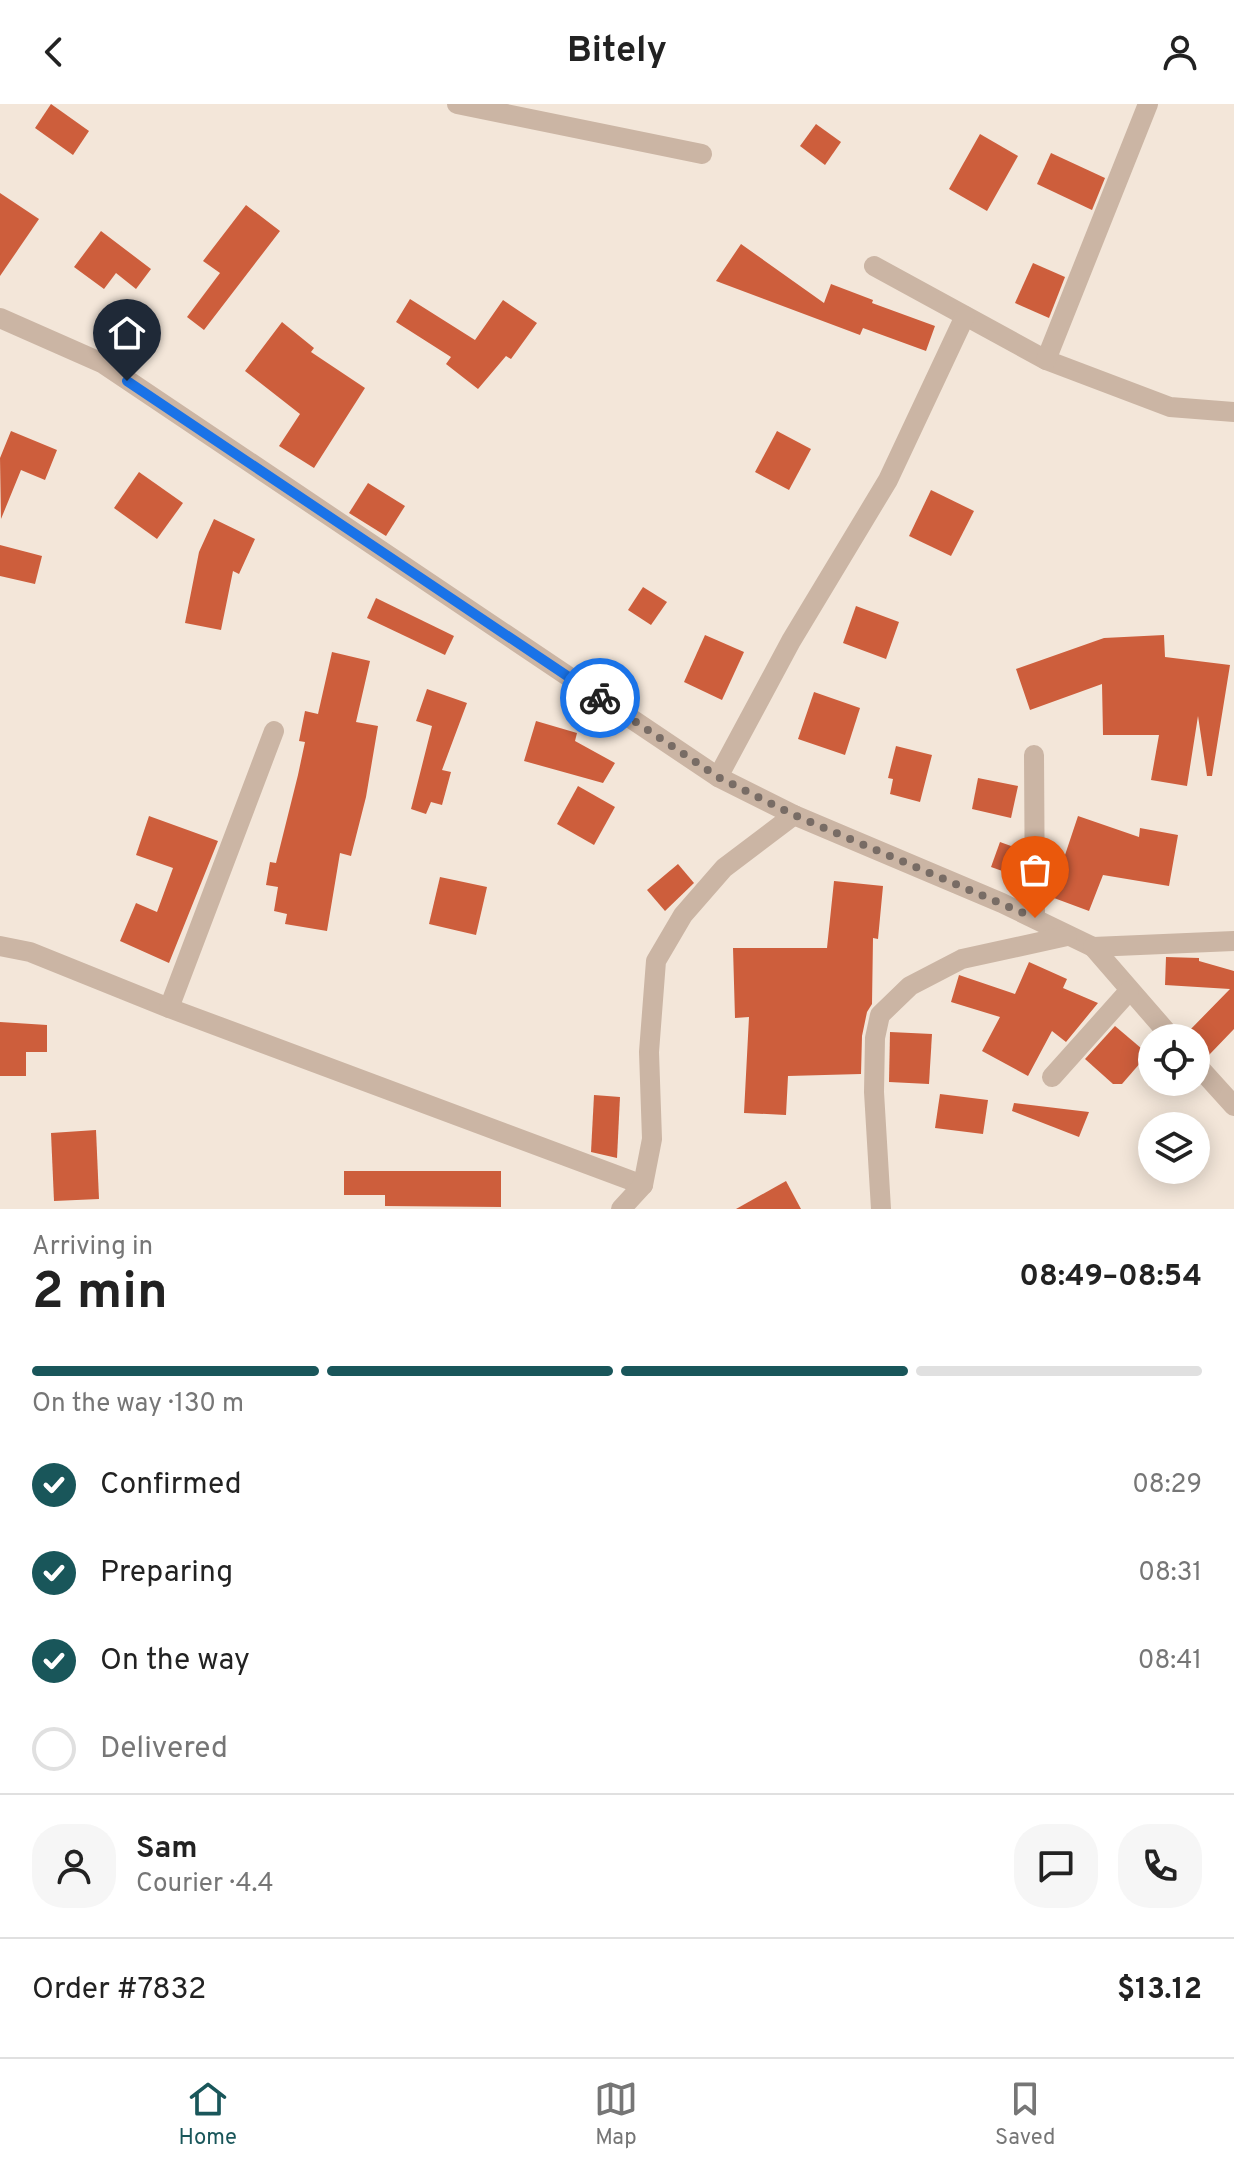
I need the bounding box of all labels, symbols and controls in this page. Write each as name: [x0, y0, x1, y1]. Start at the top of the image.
text: Bitely: [567, 29, 667, 75]
icon: back: [32, 30, 76, 74]
icon: person: [1158, 30, 1202, 74]
pin: [93, 299, 161, 381]
icon: home: [105, 311, 149, 355]
courier: [560, 658, 640, 738]
icon: bike: [578, 676, 622, 720]
pin: [1001, 836, 1069, 918]
icon: bag: [1013, 848, 1057, 892]
map controls: [1138, 1024, 1210, 1184]
button: locate: [1138, 1024, 1210, 1096]
button: layers: [1138, 1112, 1210, 1184]
text: Arriving in: [32, 1231, 153, 1264]
text: 08:49–08:54: [1019, 1259, 1202, 1296]
text: 2 min: [32, 1261, 168, 1327]
text: On the way · 130 m: [32, 1388, 244, 1421]
icon: check: [32, 1463, 76, 1507]
text: Confirmed: [100, 1467, 242, 1504]
text: 08:29: [1132, 1469, 1202, 1502]
icon: check: [32, 1551, 76, 1595]
text: Preparing: [100, 1555, 233, 1592]
text: 08:31: [1138, 1557, 1202, 1590]
icon: check: [32, 1639, 76, 1683]
text: On the way: [100, 1643, 250, 1680]
text: 08:41: [1138, 1645, 1202, 1678]
text: Delivered: [100, 1731, 228, 1768]
button: person: [32, 1824, 116, 1908]
button: chat: [1014, 1824, 1098, 1908]
button: phone: [1118, 1824, 1202, 1908]
text: Sam: [136, 1831, 198, 1868]
text: Courier · 4.4: [136, 1868, 274, 1901]
text: Order #7832: [32, 1972, 206, 2009]
text: $13.12: [1117, 1972, 1202, 2009]
tab: Home: [179, 2077, 237, 2152]
tab: Map: [594, 2077, 638, 2152]
tab: Saved: [995, 2077, 1055, 2152]

